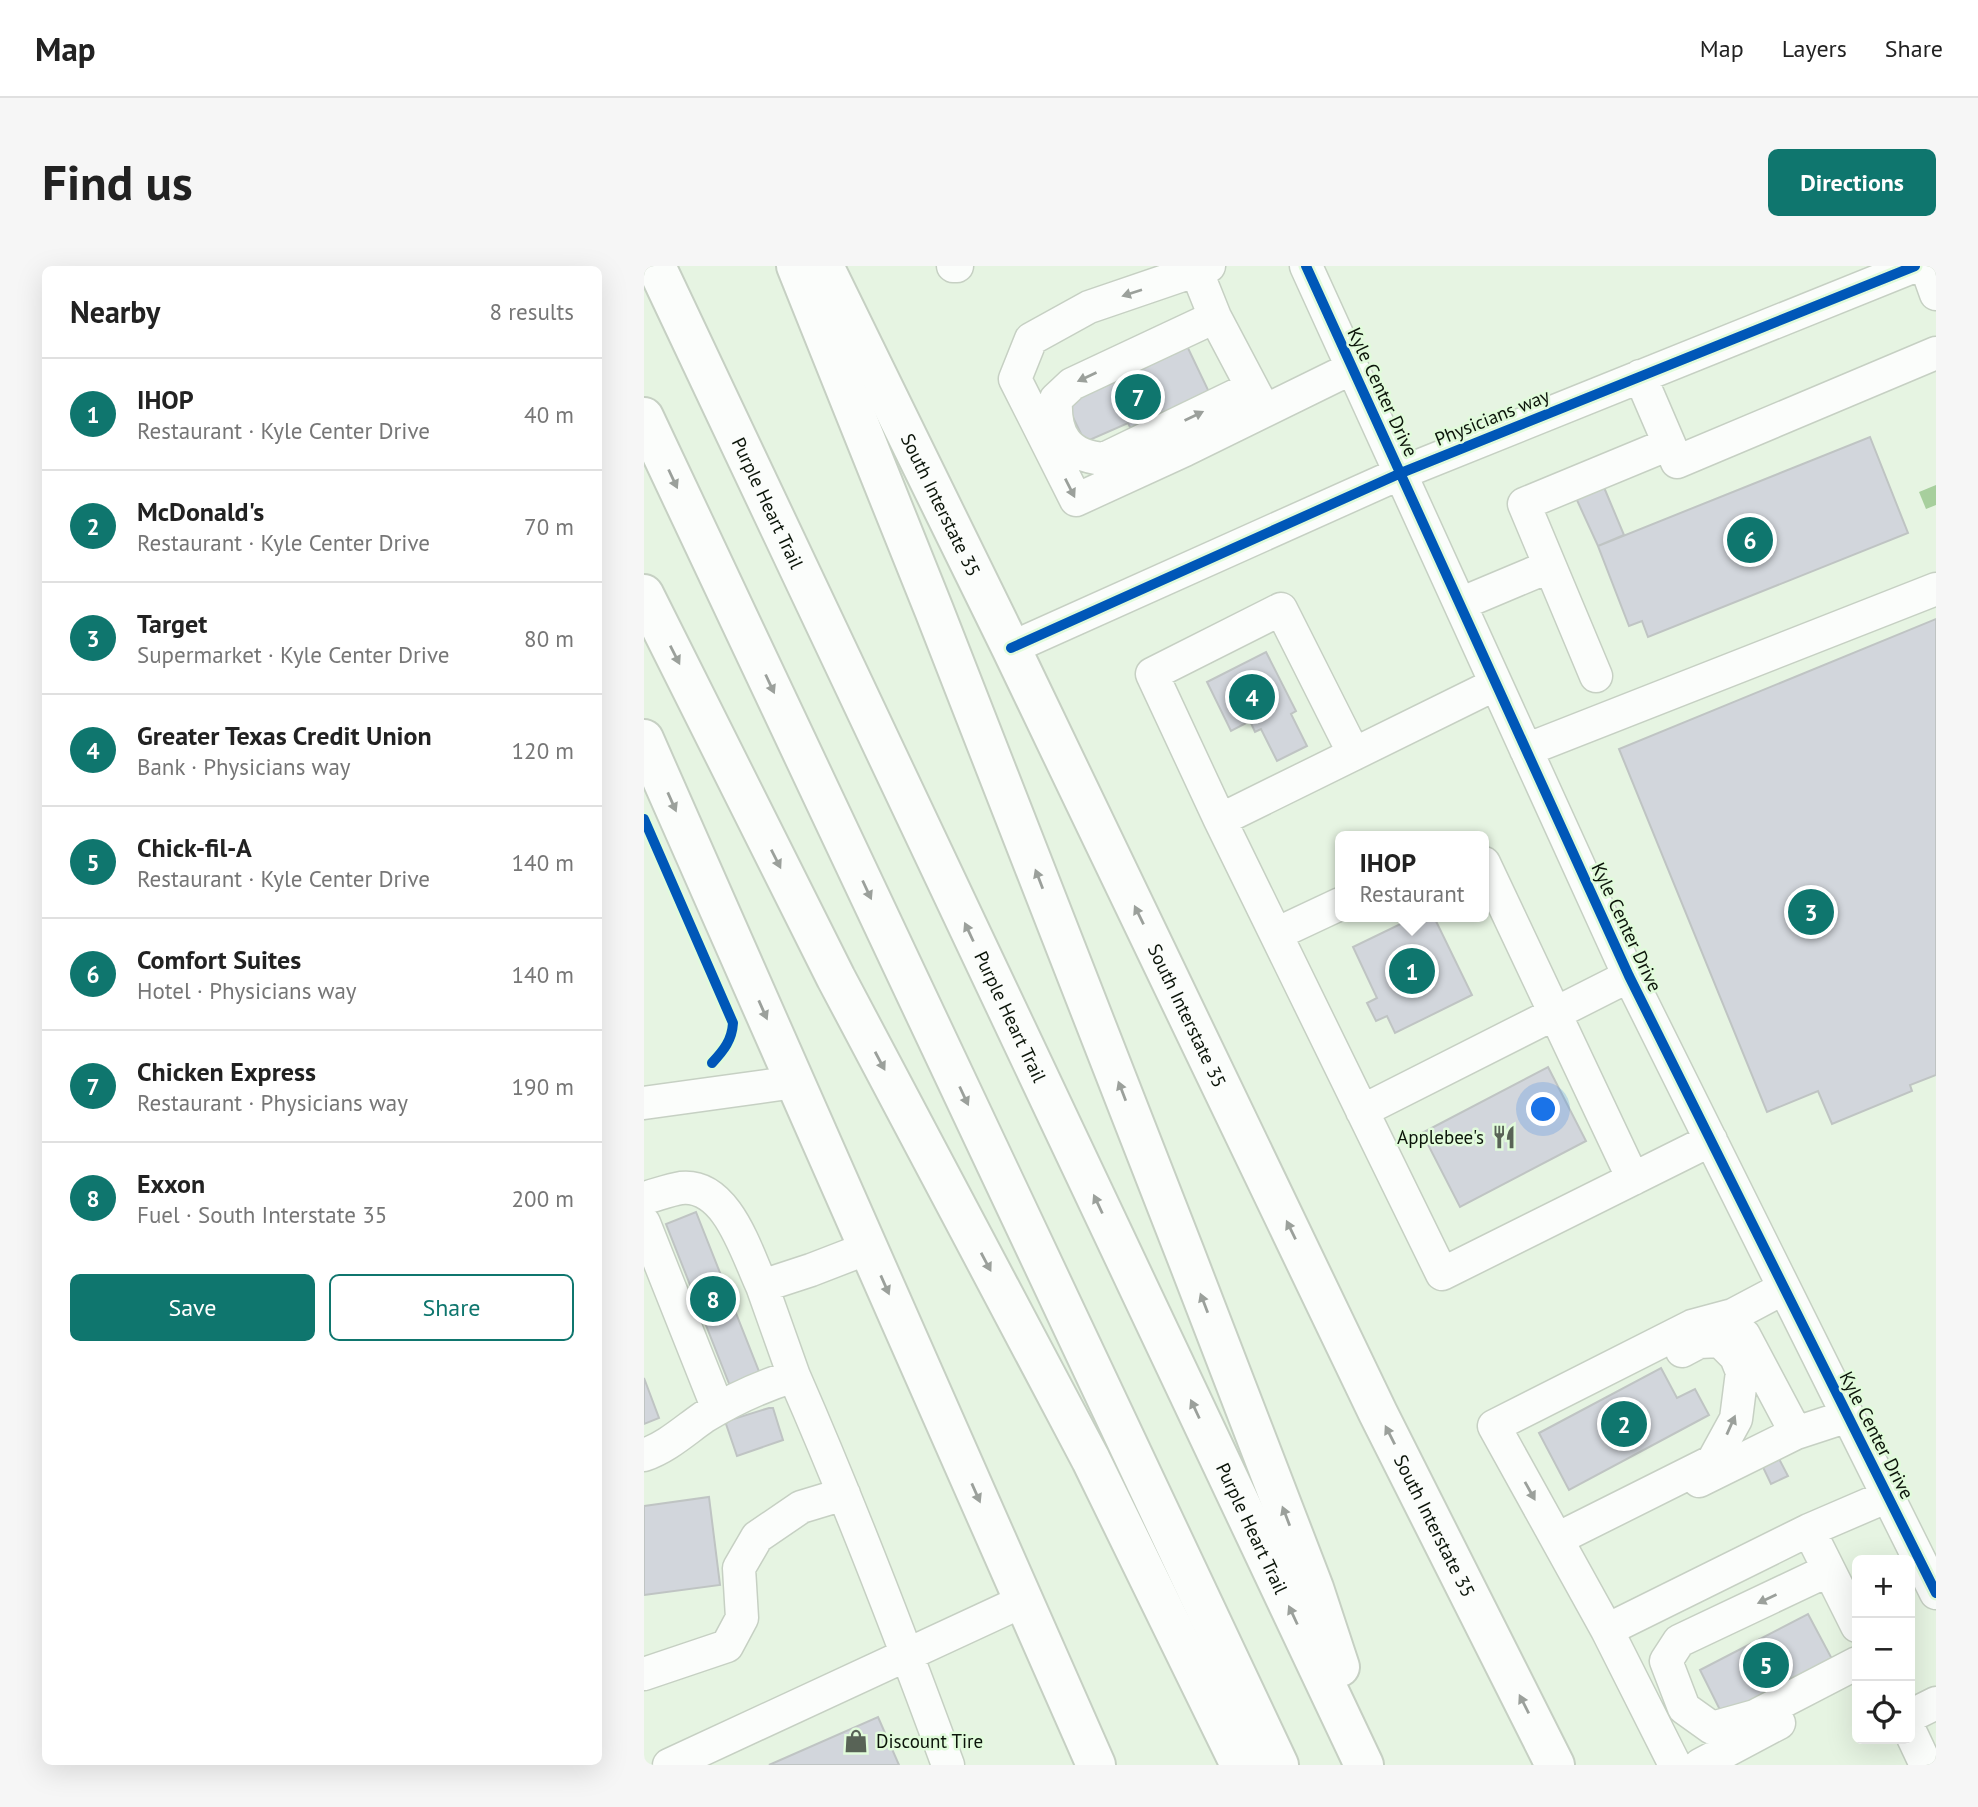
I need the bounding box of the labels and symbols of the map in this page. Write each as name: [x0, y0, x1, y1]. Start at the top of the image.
one-way arrow: [1121, 289, 1142, 299]
street label: Kyle Center Drive: [1343, 324, 1423, 460]
pin: 7: [1115, 371, 1161, 423]
one-way arrow: [1076, 372, 1097, 383]
street label: Physicians way: [1431, 383, 1553, 451]
one-way arrow: [1184, 410, 1204, 421]
street label: South Interstate 35: [896, 429, 986, 580]
street label: Purple Heart Trail: [727, 433, 809, 573]
one-way arrow: [667, 469, 679, 489]
one-way arrow: [1064, 478, 1075, 498]
pin: 6: [1727, 514, 1773, 566]
one-way arrow: [669, 645, 680, 665]
pin: 4: [1229, 671, 1275, 723]
one-way arrow: [765, 674, 776, 695]
one-way arrow: [667, 791, 678, 812]
one-way arrow: [771, 849, 782, 869]
street label: Kyle Center Drive: [1587, 859, 1667, 995]
one-way arrow: [1033, 869, 1044, 890]
one-way arrow: [861, 880, 873, 900]
pin: 3: [1788, 886, 1834, 938]
one-way arrow: [1133, 905, 1145, 925]
one-way arrow: [963, 922, 975, 942]
street label: South Interstate 35: [1143, 940, 1232, 1091]
pin: 1: [1389, 945, 1435, 997]
street label: Purple Heart Trail: [969, 947, 1052, 1086]
one-way arrow: [757, 1000, 769, 1020]
one-way arrow: [874, 1051, 886, 1071]
one-way arrow: [1116, 1081, 1127, 1102]
one-way arrow: [958, 1086, 970, 1106]
your location: [1526, 1092, 1560, 1126]
restaurant icon: Applebee's: [1490, 1123, 1518, 1151]
place label: Applebee's: [1397, 1125, 1484, 1149]
one-way arrow: [1092, 1194, 1103, 1214]
one-way arrow: [1285, 1220, 1296, 1240]
one-way arrow: [981, 1252, 992, 1272]
pin: 8: [690, 1273, 736, 1325]
one-way arrow: [879, 1275, 891, 1295]
one-way arrow: [1199, 1293, 1210, 1314]
street label: Kyle Center Drive: [1835, 1367, 1919, 1503]
pin: 2: [1601, 1398, 1647, 1450]
one-way arrow: [1190, 1399, 1201, 1419]
one-way arrow: [1726, 1414, 1737, 1435]
one-way arrow: [1384, 1425, 1395, 1445]
street label: South Interstate 35: [1389, 1451, 1481, 1601]
street label: Purple Heart Trail: [1211, 1459, 1294, 1598]
one-way arrow: [1524, 1481, 1536, 1500]
one-way arrow: [971, 1483, 982, 1504]
one-way arrow: [1281, 1505, 1292, 1526]
one-way arrow: [1757, 1594, 1778, 1605]
one-way arrow: [1287, 1605, 1299, 1625]
pin: 5: [1743, 1639, 1789, 1691]
one-way arrow: [1519, 1694, 1530, 1714]
shop icon: Discount Tire: [842, 1727, 870, 1755]
place label: Discount Tire: [876, 1729, 983, 1753]

